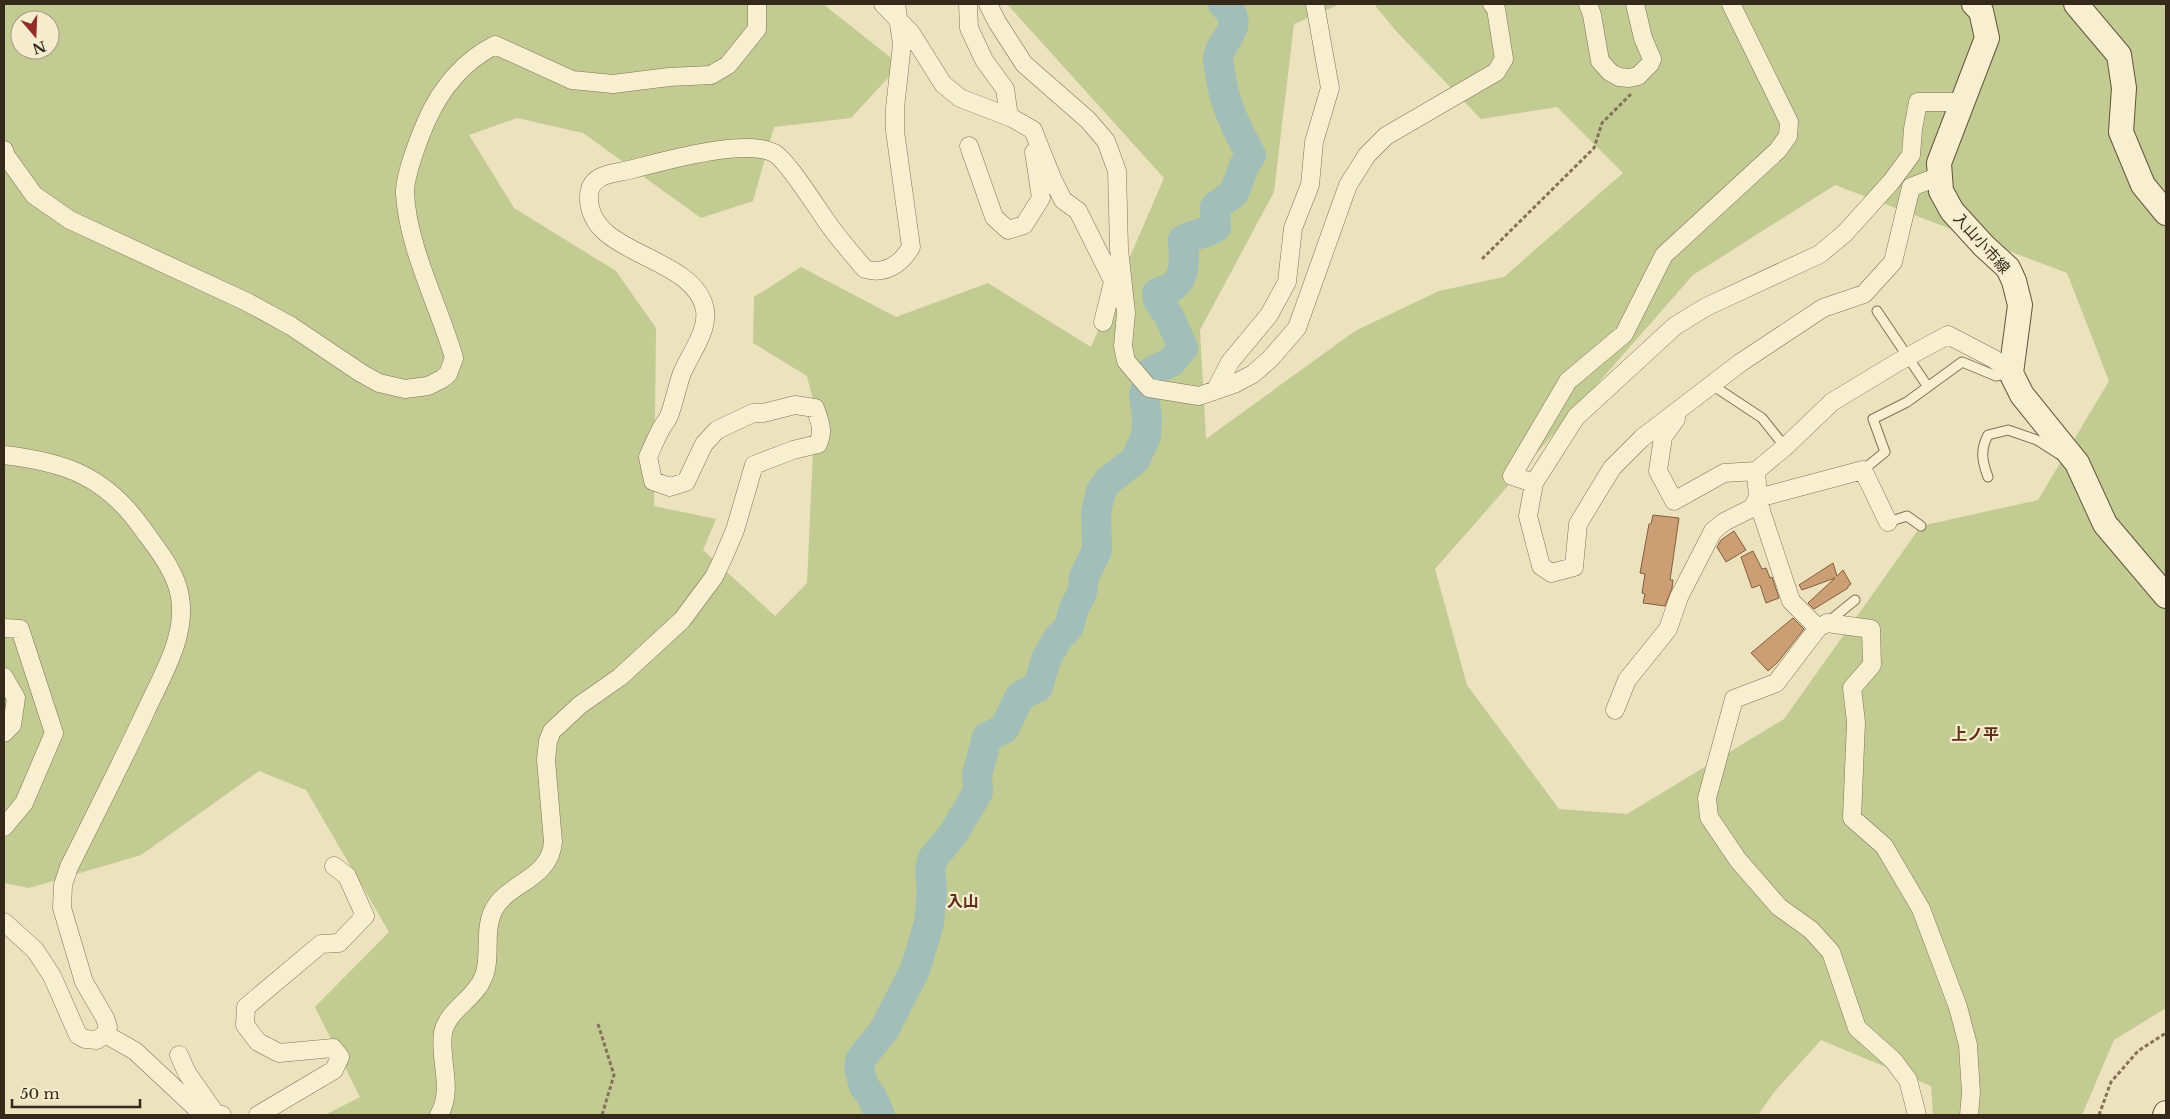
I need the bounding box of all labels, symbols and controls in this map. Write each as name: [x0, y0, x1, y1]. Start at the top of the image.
north arrow: [10, 10, 60, 60]
text: N: [30, 37, 48, 58]
street label: 入山小市線: [1950, 209, 2014, 277]
district label: 上ノ平: [1951, 724, 1999, 744]
district label: 入山: [947, 891, 979, 911]
scale bar: [12, 1076, 140, 1108]
text: 50 m: [20, 1084, 60, 1103]

